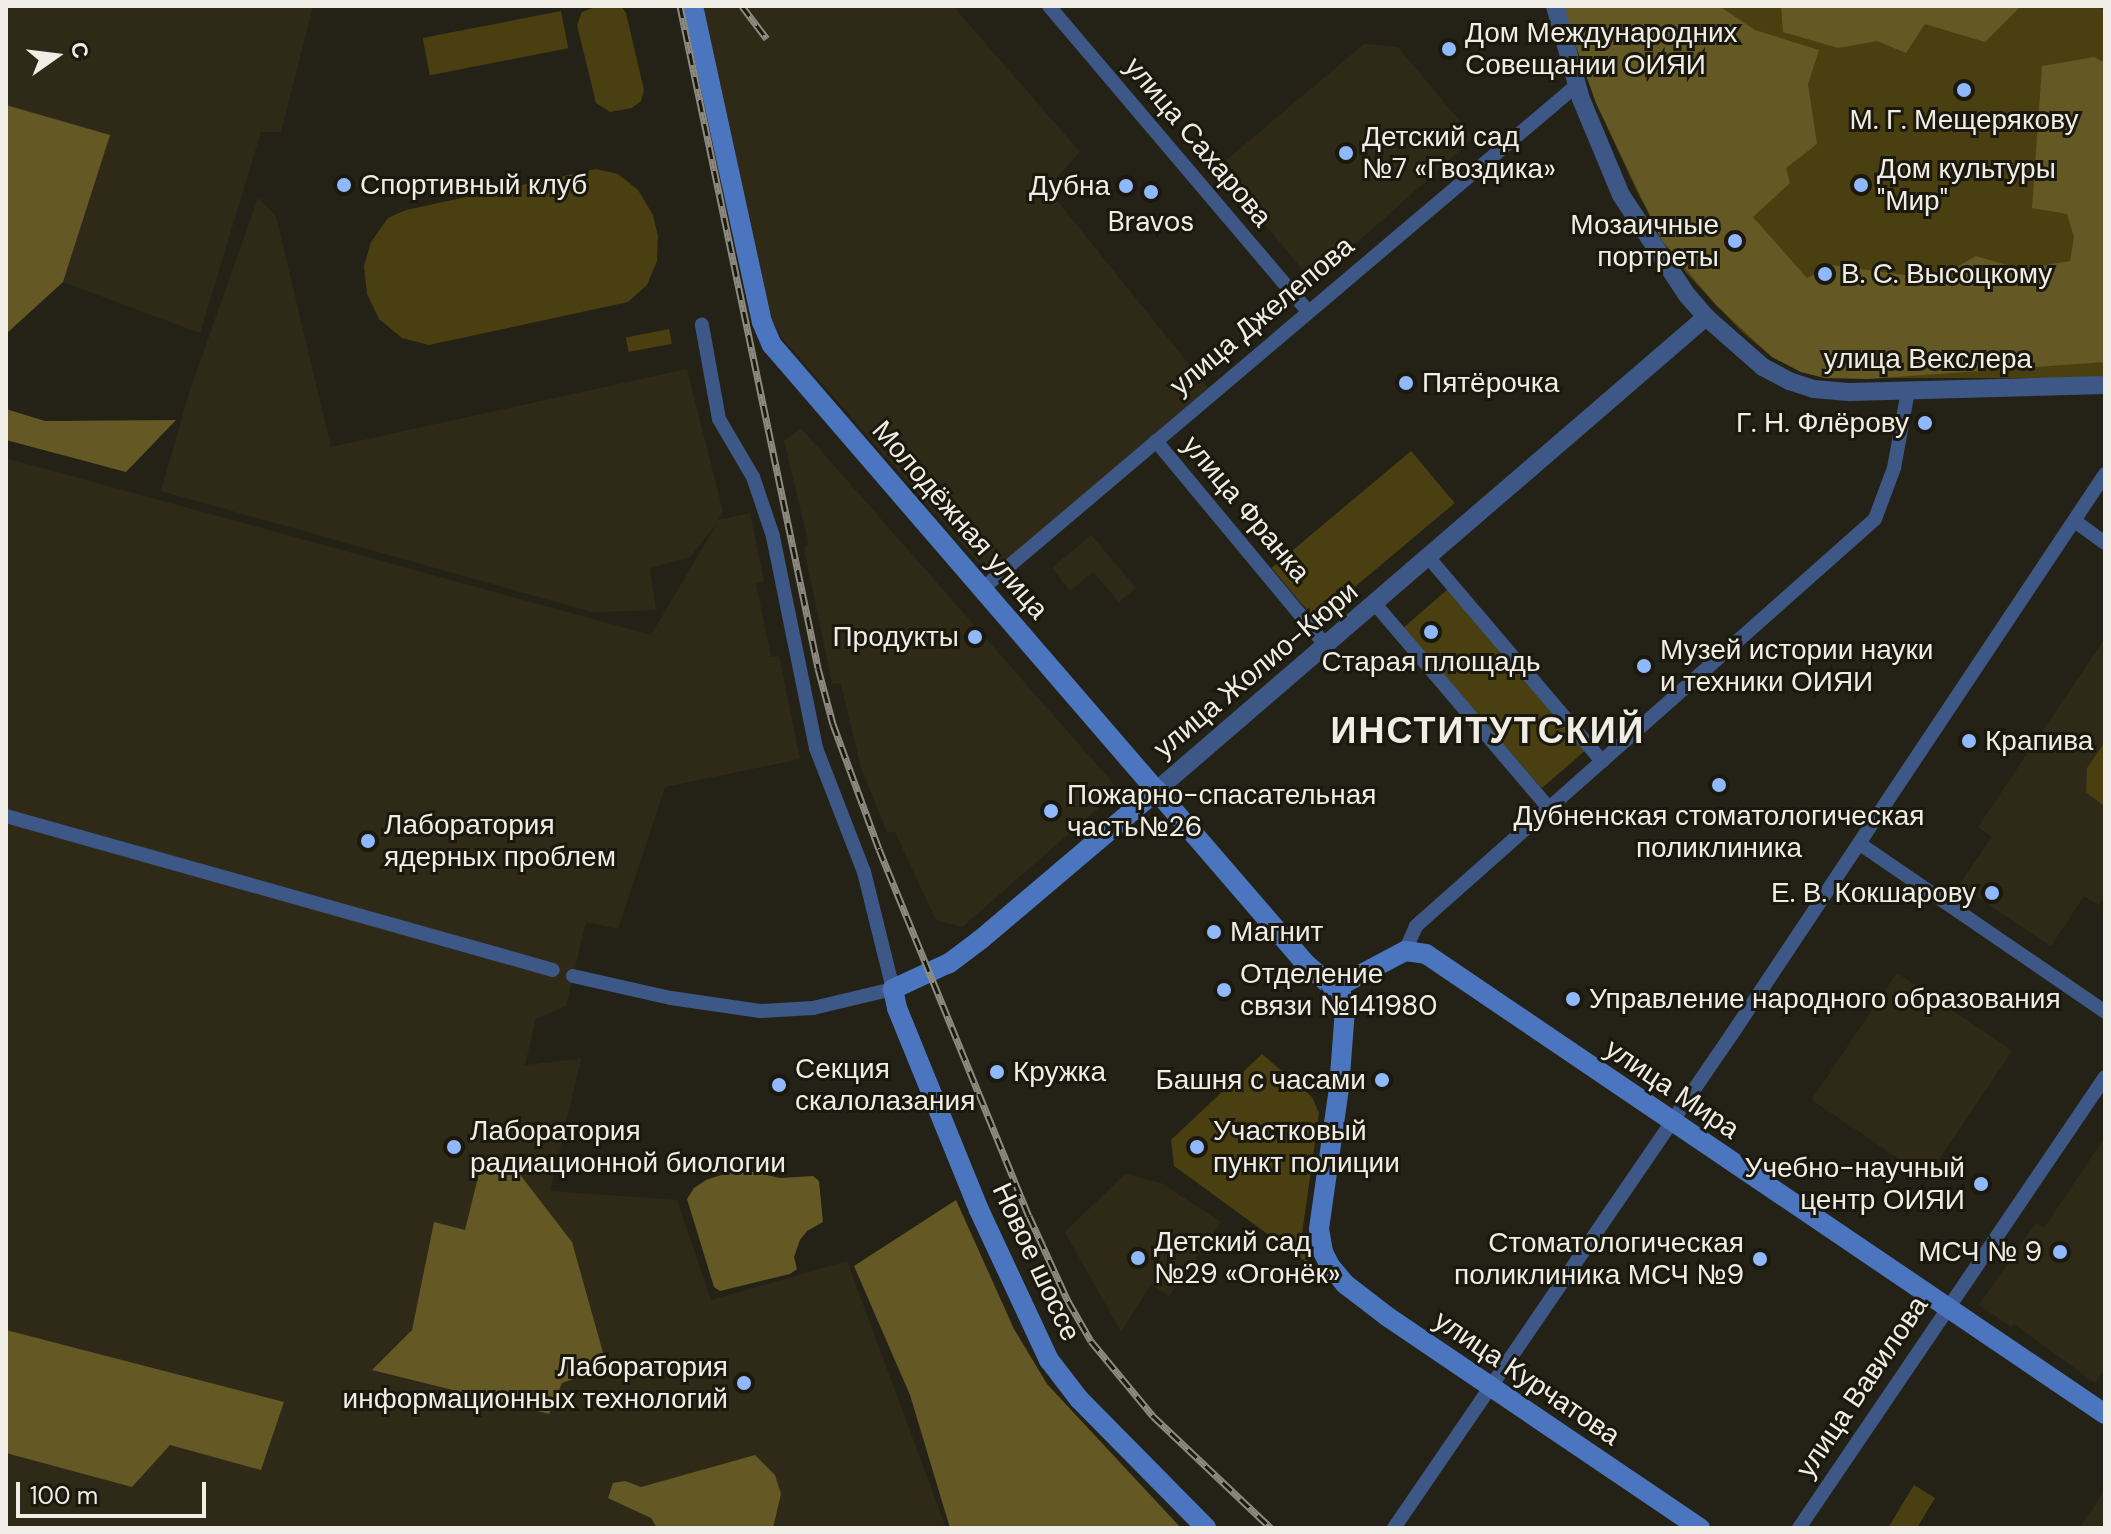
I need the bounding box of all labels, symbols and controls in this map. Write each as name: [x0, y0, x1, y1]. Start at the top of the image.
north arrow: [16, 16, 96, 96]
place label: Дом Международних Совещании ОИЯИ: [1465, 16, 1738, 82]
text: С: [64, 39, 96, 61]
marker: Дом Международних Совещании ОИЯИ: [1440, 40, 1458, 58]
street label: улица Сахарова: [1117, 50, 1279, 234]
marker: М. Г. Мещерякову: [1955, 81, 1973, 99]
place label: М. Г. Мещерякову: [1850, 103, 2078, 137]
place label: Детский сад №7 «Гвоздика»: [1362, 120, 1556, 186]
marker: Детский сад №7 «Гвоздика»: [1337, 144, 1355, 162]
place label: Дом культуры "Мир": [1877, 152, 2056, 218]
place label: Спортивный клуб: [360, 168, 587, 202]
place label: Дубна: [1029, 169, 1110, 203]
marker: Спортивный клуб: [335, 176, 353, 194]
marker: Дом культуры "Мир": [1852, 176, 1870, 194]
marker: Дубна: [1117, 177, 1135, 195]
marker: Bravos: [1142, 183, 1160, 201]
place label: Bravos: [1108, 205, 1194, 239]
place label: Мозаичные портреты: [1570, 208, 1719, 274]
street label: улица Джелепова: [1163, 229, 1361, 403]
marker: Мозаичные портреты: [1726, 232, 1744, 250]
place label: В. С. Высоцкому: [1841, 257, 2052, 291]
marker: В. С. Высоцкому: [1816, 265, 1834, 283]
street label: улица Векслера: [1824, 342, 2032, 376]
place label: Пятёрочка: [1422, 366, 1559, 400]
marker: Пятёрочка: [1397, 374, 1415, 392]
place label: Г. Н. Флёрову: [1736, 406, 1909, 440]
street label: Молодёжная улица: [865, 414, 1055, 626]
marker: Г. Н. Флёрову: [1916, 414, 1934, 432]
street label: улица Франка: [1175, 429, 1317, 589]
street label: улица Жолио-Кюри: [1147, 575, 1365, 765]
place label: Продукты: [832, 620, 959, 654]
marker: Старая площадь: [1422, 623, 1440, 641]
marker: Продукты: [966, 628, 984, 646]
place label: Музей истории науки и техники ОИЯИ: [1660, 633, 1933, 699]
place label: Старая площадь: [1322, 645, 1540, 679]
marker: Музей истории науки и техники ОИЯИ: [1635, 657, 1653, 675]
district label: ИНСТИТУТСКИЙ: [1331, 709, 1645, 753]
place label: Крапива: [1985, 724, 2093, 758]
marker: Крапива: [1960, 732, 1978, 750]
marker: Дубненская стоматологическая поликлиника: [1708, 774, 1730, 796]
place label: Пожарно-спасательная часть№26: [1067, 778, 1376, 844]
place label: Дубненская стоматологическая поликлиника: [1513, 799, 1925, 865]
marker: Пожарно-спасательная часть№26: [1042, 802, 1060, 820]
place label: Лаборатория ядерных проблем: [384, 808, 616, 874]
marker: Лаборатория ядерных проблем: [359, 832, 377, 850]
place label: Е. В. Кокшарову: [1771, 876, 1976, 910]
marker: Е. В. Кокшарову: [1983, 884, 2001, 902]
place label: Магнит: [1230, 915, 1323, 949]
marker: Магнит: [1205, 923, 1223, 941]
place label: Отделение связи №141980: [1240, 957, 1437, 1023]
marker: Отделение связи №141980: [1215, 981, 1233, 999]
place label: Управление народного образования: [1589, 982, 2061, 1016]
marker: Управление народного образования: [1564, 990, 1582, 1008]
street label: улица Мира: [1599, 1032, 1745, 1146]
place label: Секция скалолазания: [795, 1052, 975, 1118]
place label: Кружка: [1013, 1055, 1106, 1089]
marker: Кружка: [988, 1063, 1006, 1081]
place label: Башня с часами: [1155, 1063, 1366, 1097]
marker: Башня с часами: [1373, 1071, 1391, 1089]
marker: Секция скалолазания: [770, 1076, 788, 1094]
place label: Лаборатория радиационной биологии: [470, 1114, 786, 1180]
place label: Участковый пункт полиции: [1213, 1114, 1400, 1180]
marker: Лаборатория радиационной биологии: [445, 1138, 463, 1156]
marker: Участковый пункт полиции: [1188, 1138, 1206, 1156]
place label: Учебно-научный центр ОИЯИ: [1745, 1151, 1965, 1217]
marker: Учебно-научный центр ОИЯИ: [1972, 1175, 1990, 1193]
street label: Новое шоссе: [985, 1178, 1087, 1346]
place label: Детский сад №29 «Огонёк»: [1154, 1225, 1340, 1291]
place label: Стоматологическая поликлиника МСЧ №9: [1454, 1226, 1744, 1292]
place label: МСЧ № 9: [1918, 1235, 2042, 1269]
marker: МСЧ № 9: [2049, 1241, 2071, 1263]
marker: Детский сад №29 «Огонёк»: [1129, 1249, 1147, 1267]
marker: Стоматологическая поликлиника МСЧ №9: [1751, 1250, 1769, 1268]
street label: улица Вавилова: [1789, 1290, 1935, 1484]
street label: улица Курчатова: [1428, 1303, 1626, 1453]
place label: Лаборатория информационных технологий: [343, 1350, 728, 1416]
marker: Лаборатория информационных технологий: [735, 1374, 753, 1392]
scale bar: [20, 1466, 210, 1516]
text: 100 m: [30, 1480, 98, 1511]

